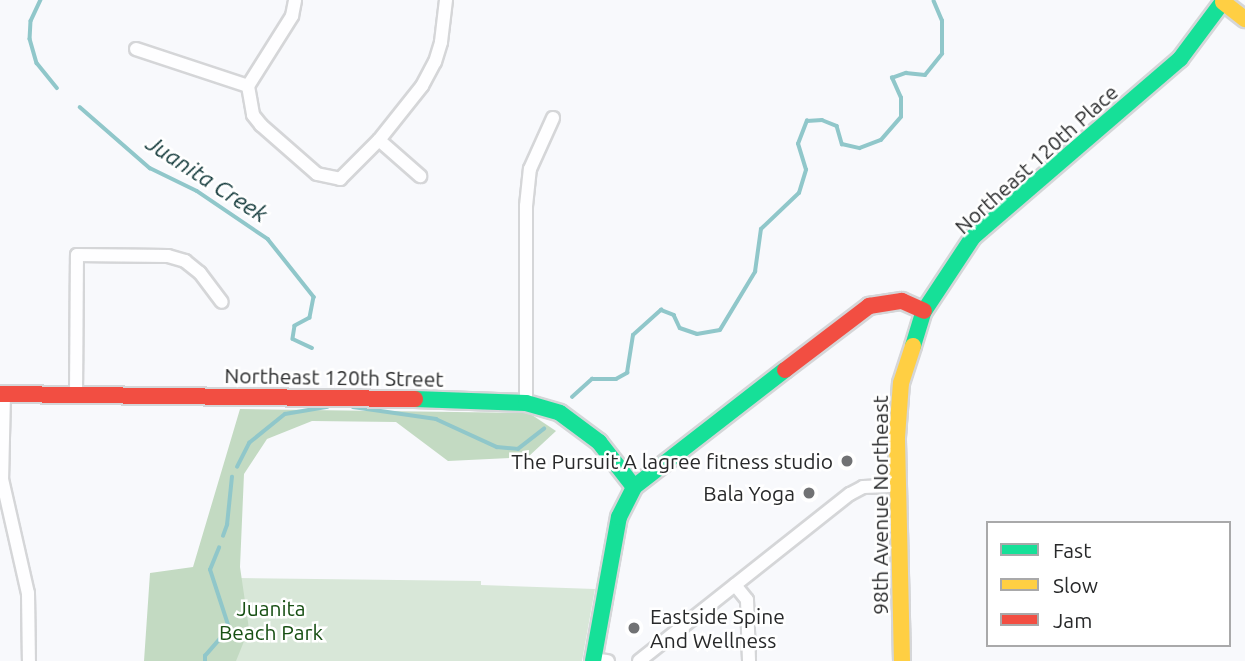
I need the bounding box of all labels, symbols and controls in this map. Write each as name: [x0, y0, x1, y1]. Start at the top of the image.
street label: Northeast 120th Place: [949, 79, 1123, 239]
water label: Juanita Creek: [141, 130, 273, 228]
street label: Northeast 120th Street: [224, 362, 444, 392]
street label: 98th Avenue Northeast: [867, 395, 893, 615]
place label: The Pursuit A lagree fitness studio: [511, 448, 833, 474]
marker: The Pursuit A lagree fitness studio: [839, 453, 855, 469]
place label: Bala Yoga: [703, 480, 795, 506]
marker: Bala Yoga: [801, 485, 817, 501]
legend: [986, 521, 1231, 647]
text: Fast: [1053, 538, 1091, 562]
text: Slow: [1053, 573, 1098, 597]
park label: Juanita Beach Park: [219, 595, 323, 645]
place label: Eastside Spine And Wellness: [650, 603, 785, 653]
text: Jam: [1053, 608, 1092, 632]
marker: Eastside Spine And Wellness: [624, 618, 644, 638]

